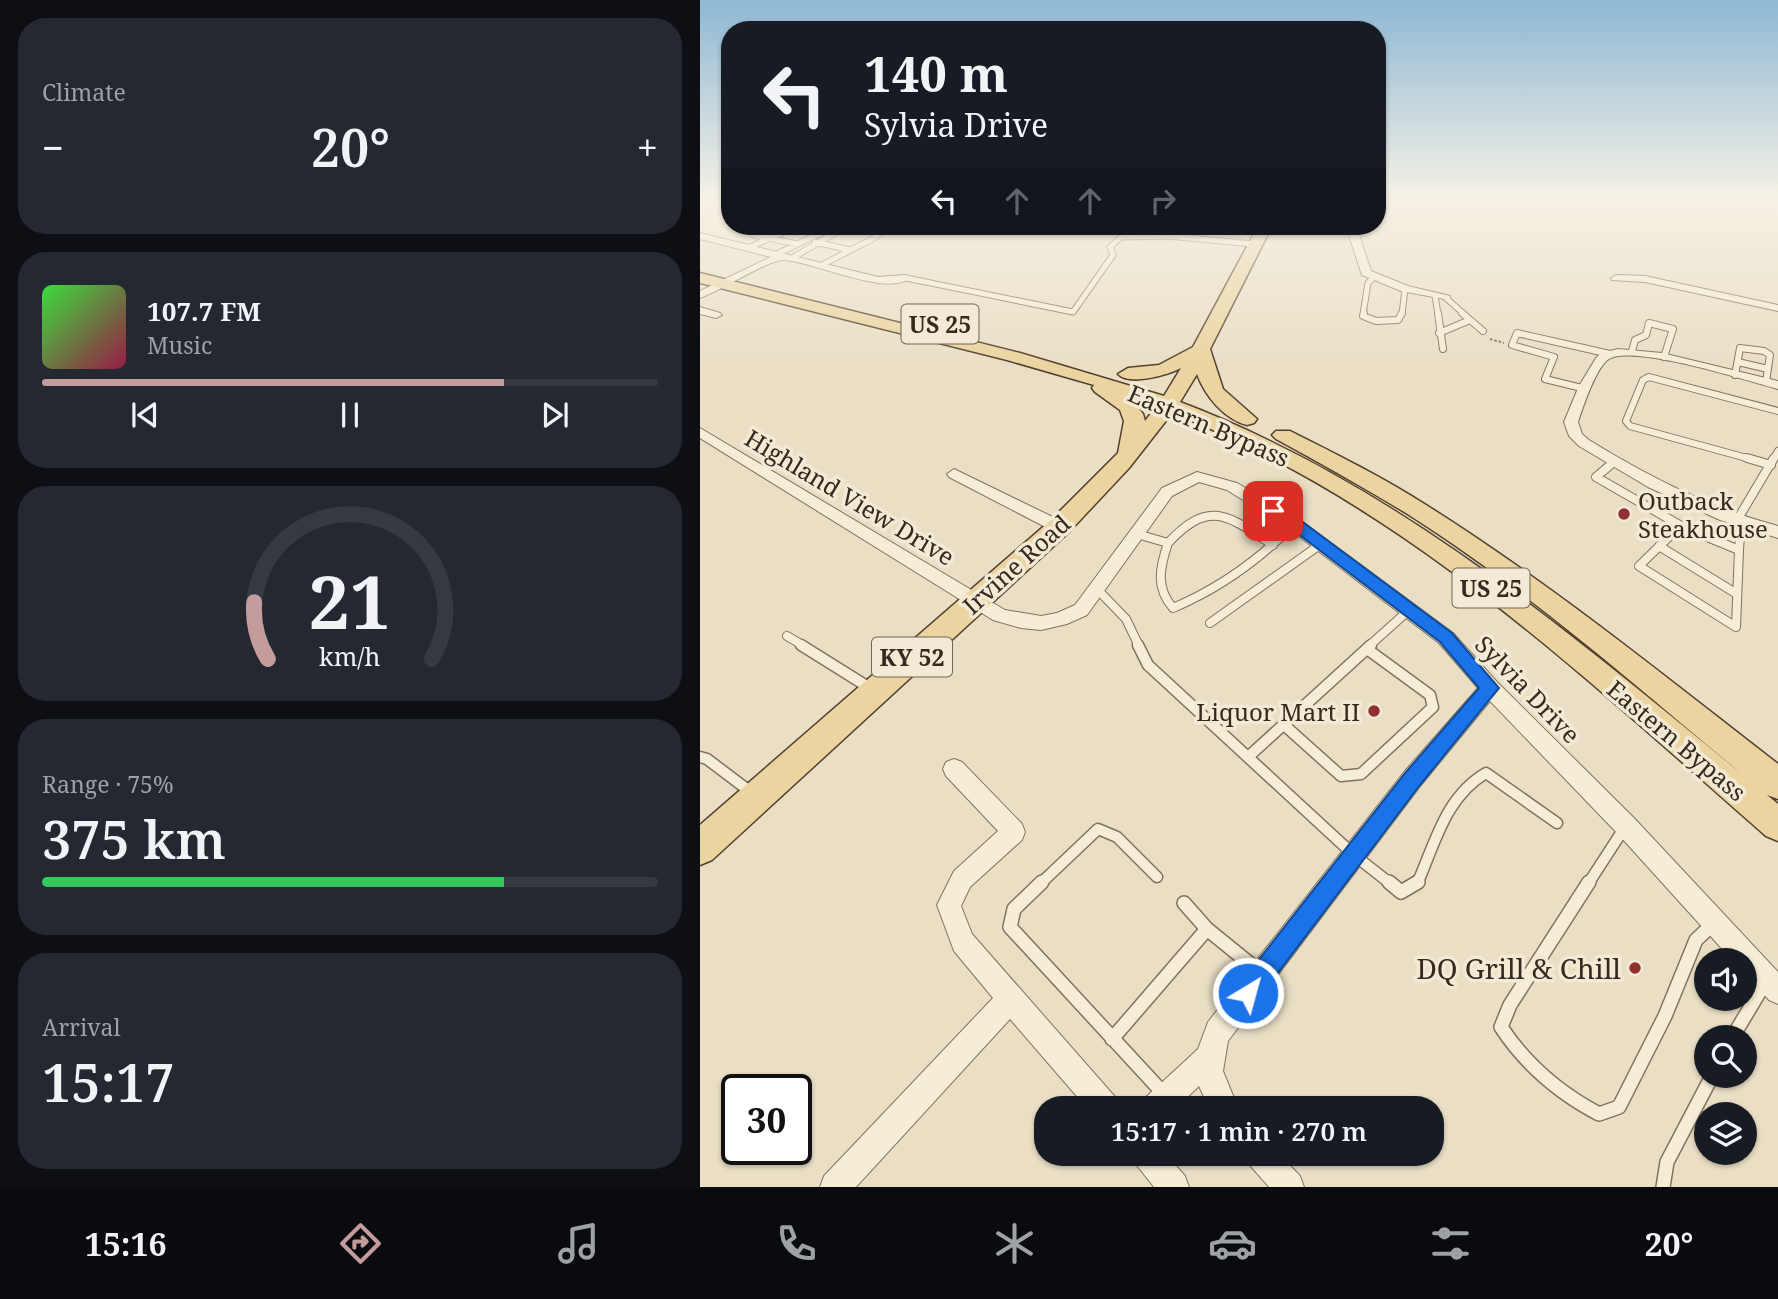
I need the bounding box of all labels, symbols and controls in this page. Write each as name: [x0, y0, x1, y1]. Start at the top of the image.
text: 140 m: [864, 40, 1008, 106]
icon: left: [749, 49, 840, 140]
text: Climate: [42, 76, 126, 108]
text: Sylvia Drive: [864, 103, 1048, 146]
text: 20°: [311, 111, 390, 182]
text: −: [42, 121, 64, 173]
text: +: [637, 121, 658, 173]
icon: left: [925, 182, 963, 220]
icon: ahead: [998, 182, 1036, 220]
icon: ahead: [1071, 182, 1109, 220]
icon: right: [1144, 182, 1182, 220]
text: 107.7 FM: [147, 293, 261, 329]
road number: US 25: [902, 304, 978, 344]
text: Music: [147, 329, 212, 361]
street label: Eastern Bypass: [1123, 376, 1295, 474]
icon: previous: [126, 396, 164, 434]
icon: pause: [331, 396, 369, 434]
icon: next: [536, 396, 574, 434]
street label: Highland View Drive: [739, 421, 961, 573]
pin: [1243, 481, 1303, 541]
place label: Outback Steakhouse: [1638, 484, 1768, 545]
icon: arrive: [1254, 492, 1292, 530]
marker: Outback Steakhouse: [1616, 506, 1632, 522]
street label: Irvine Road: [955, 507, 1077, 621]
text: 21: [309, 552, 391, 651]
road number: US 25: [1452, 568, 1530, 608]
street label: Sylvia Drive: [1468, 628, 1588, 750]
road number: KY 52: [872, 638, 952, 677]
text: km/h: [319, 639, 381, 673]
street label: Eastern Bypass: [1600, 672, 1754, 808]
place label: Liquor Mart II: [1196, 695, 1360, 728]
marker: Liquor Mart II: [1366, 703, 1382, 719]
text: Range · 75%: [42, 768, 174, 800]
text: 375 km: [42, 803, 226, 874]
map controls: [1694, 948, 1757, 1165]
button: sound: [1694, 948, 1757, 1011]
place label: DQ Grill & Chill: [1416, 949, 1621, 987]
position arrow: [1211, 956, 1285, 1030]
marker: DQ Grill & Chill: [1627, 960, 1643, 976]
text: Arrival: [42, 1011, 121, 1043]
button: search: [1694, 1025, 1757, 1088]
text: 15:17: [42, 1046, 175, 1117]
speed limit sign: 30: [721, 1074, 812, 1165]
button: layers: [1694, 1102, 1757, 1165]
text: 15:17 · 1 min · 270 m: [1111, 1113, 1367, 1149]
icon: directions: [336, 1219, 385, 1268]
icon: music: [554, 1219, 603, 1268]
icon: phone: [772, 1219, 821, 1268]
icon: climate: [990, 1219, 1039, 1268]
icon: car: [1208, 1219, 1257, 1268]
icon: filters: [1426, 1219, 1475, 1268]
text: 15:16: [85, 1222, 167, 1265]
text: 20°: [1644, 1222, 1693, 1265]

